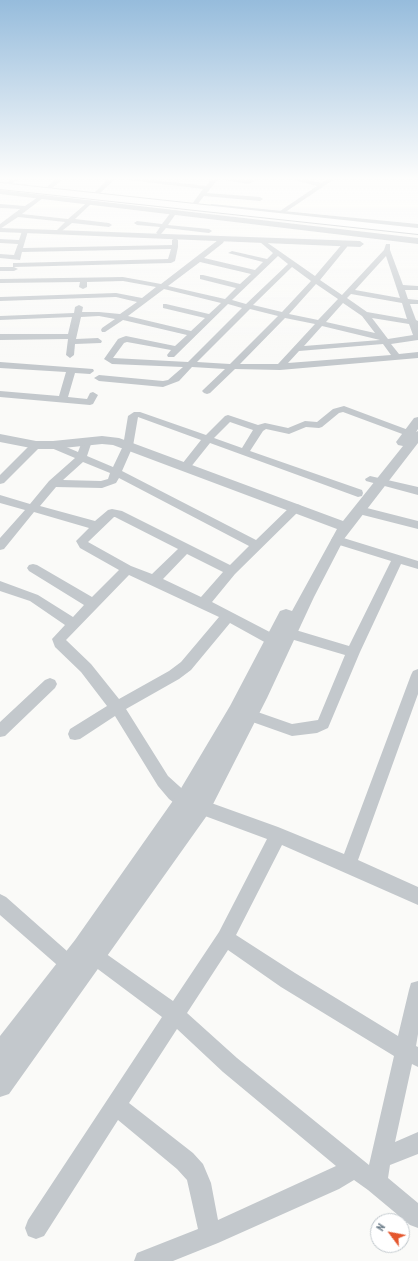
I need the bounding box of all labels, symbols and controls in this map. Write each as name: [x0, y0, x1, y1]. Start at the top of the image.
north arrow: [370, 1213, 410, 1253]
text: N: [373, 1221, 388, 1233]

